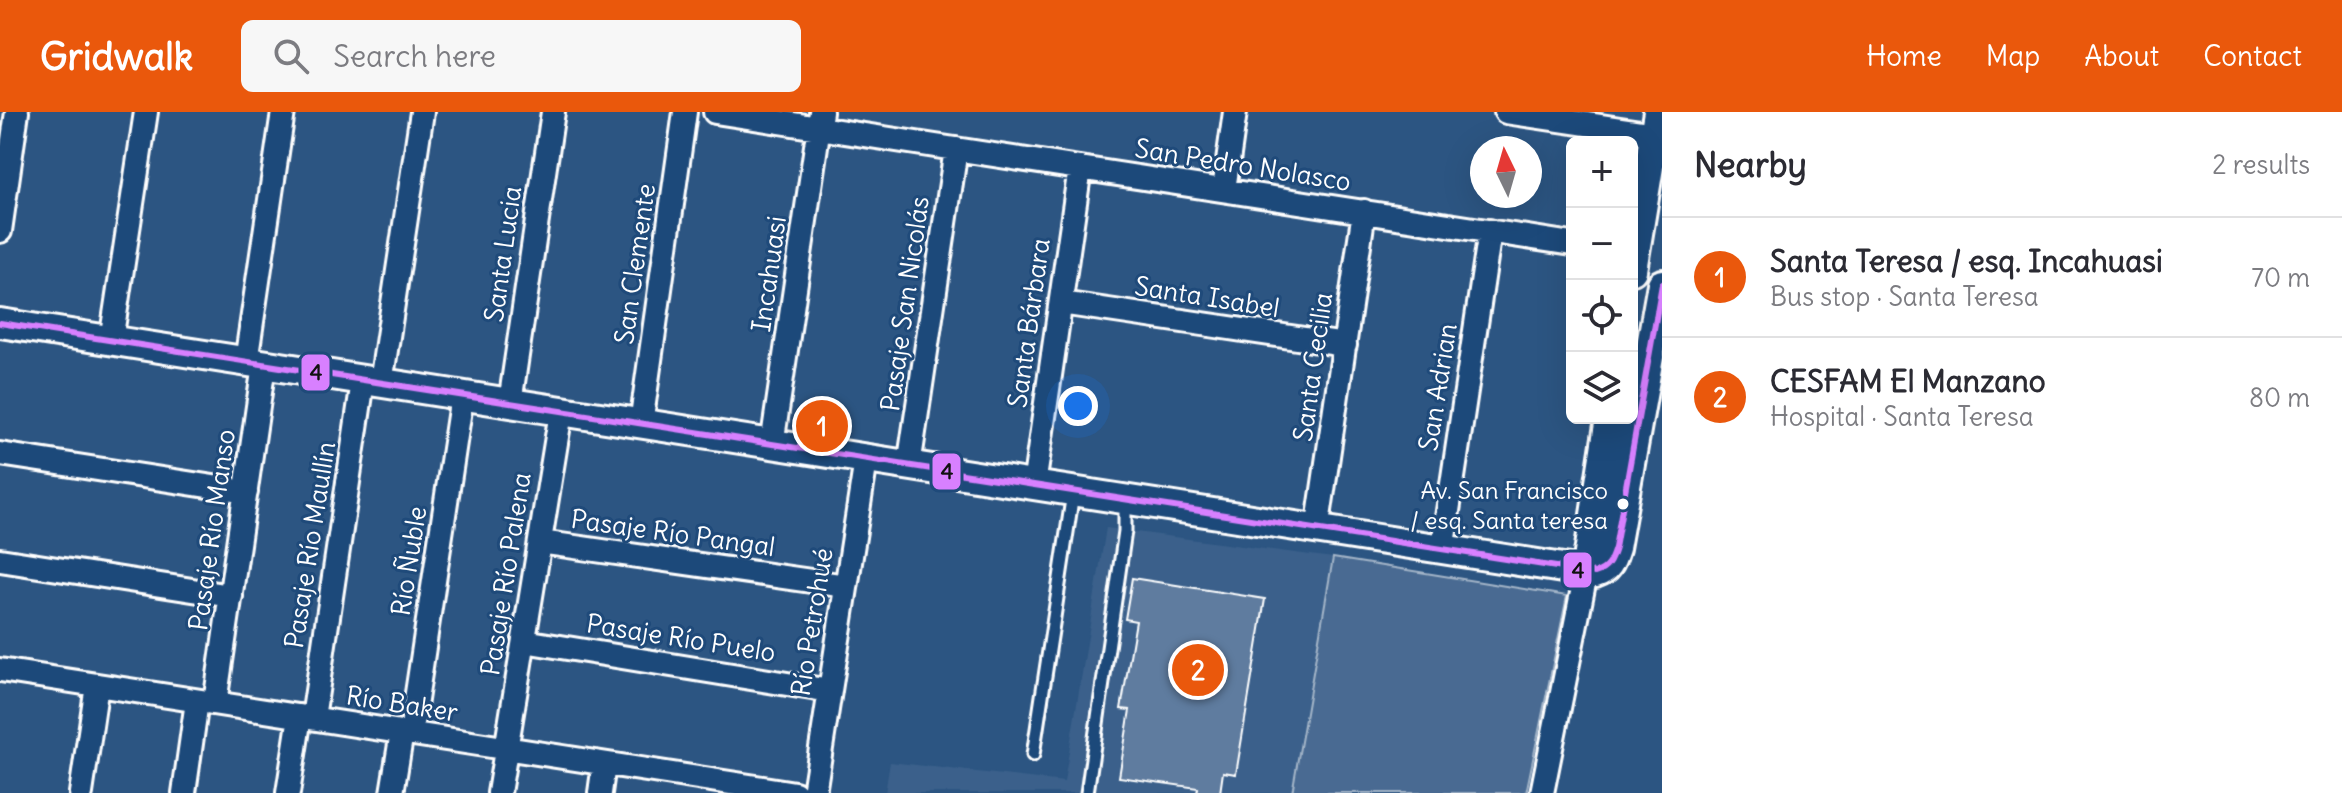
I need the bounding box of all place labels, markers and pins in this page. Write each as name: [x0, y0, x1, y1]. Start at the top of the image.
pin: 1: [796, 396, 848, 456]
place label: Av. San Francisco / esq. Santa teresa: [1410, 475, 1608, 535]
marker: Av. San Francisco / esq. Santa teresa: [1615, 496, 1631, 512]
pin: 2: [1172, 640, 1224, 700]

